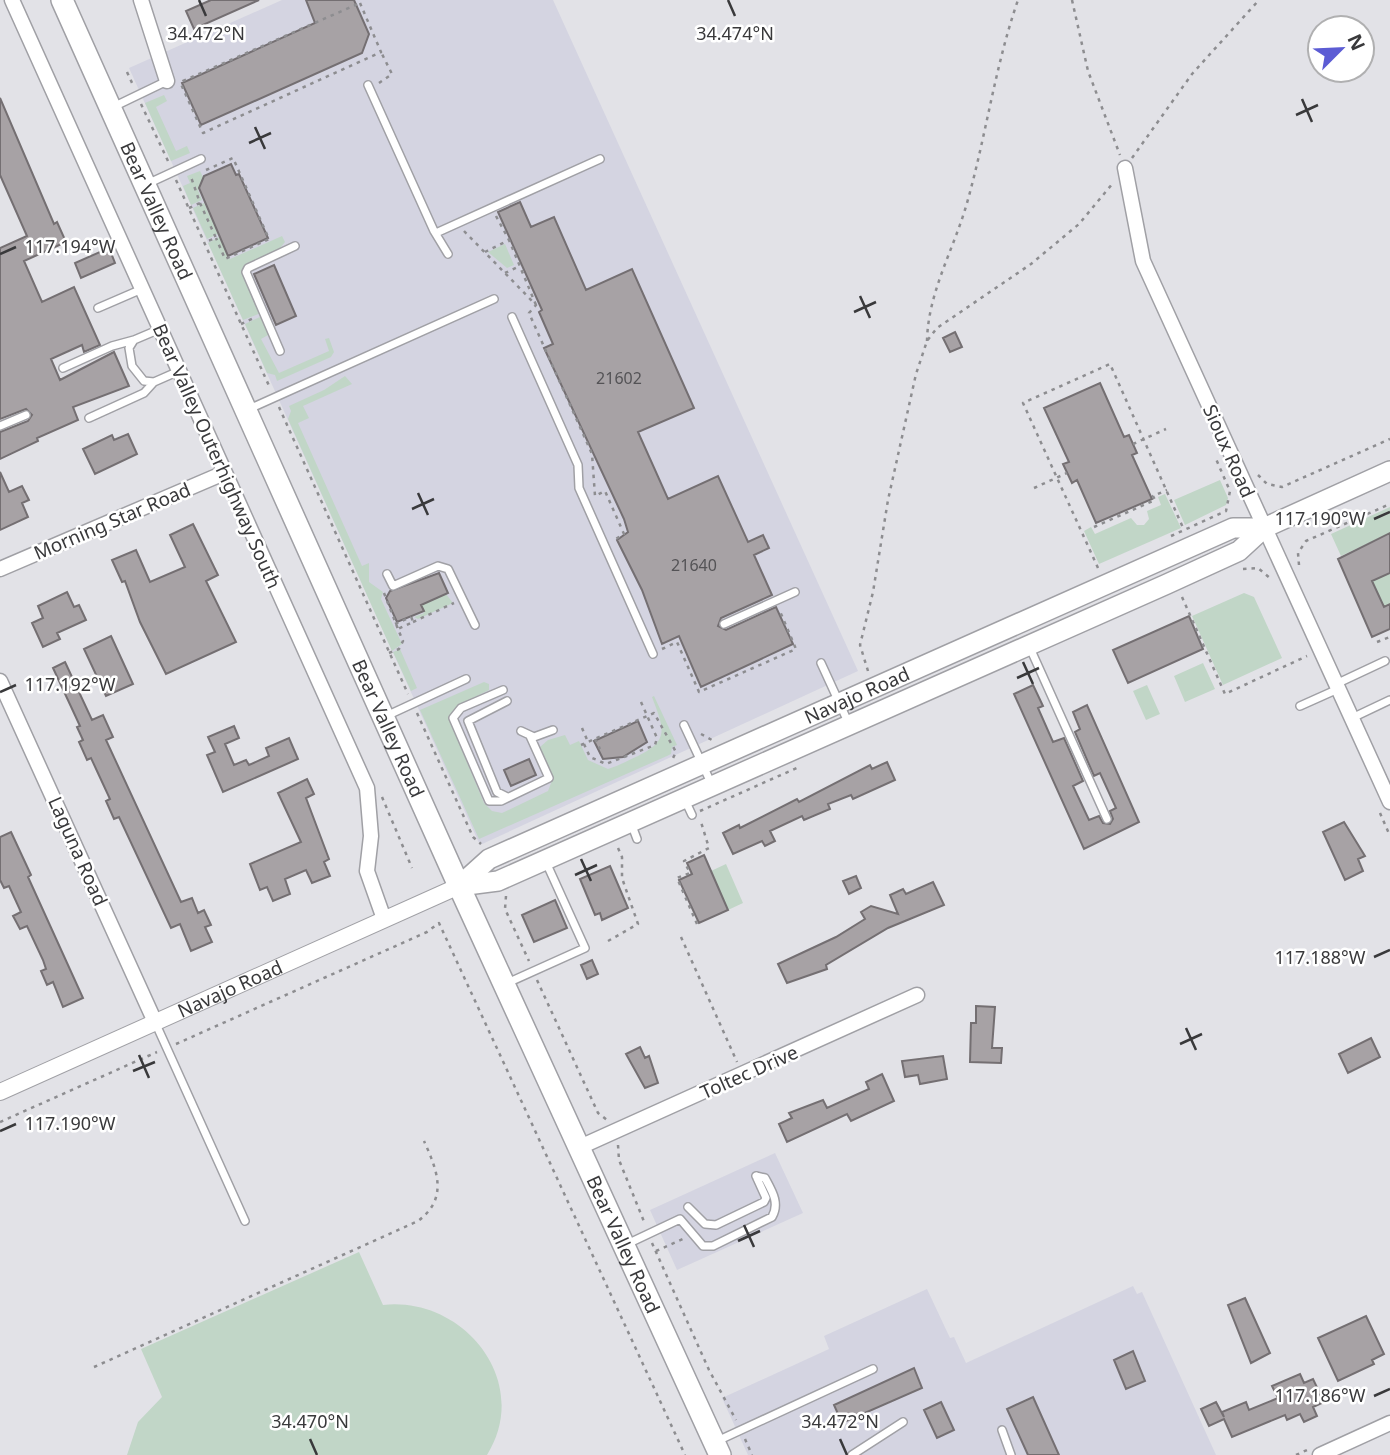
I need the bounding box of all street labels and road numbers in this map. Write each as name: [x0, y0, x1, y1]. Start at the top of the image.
street label: Bear Valley Road: [114, 138, 199, 284]
street label: Bear Valley Outerhighway South: [147, 319, 287, 593]
street label: Sioux Road: [1197, 400, 1261, 502]
street label: Morning Star Road: [30, 476, 194, 566]
street label: Bear Valley Road: [346, 655, 431, 801]
street label: Navajo Road: [800, 661, 914, 730]
street label: Laguna Road: [42, 792, 114, 910]
street label: Navajo Road: [173, 954, 287, 1024]
street label: Toltec Drive: [696, 1039, 802, 1105]
street label: Bear Valley Road: [580, 1171, 666, 1317]

